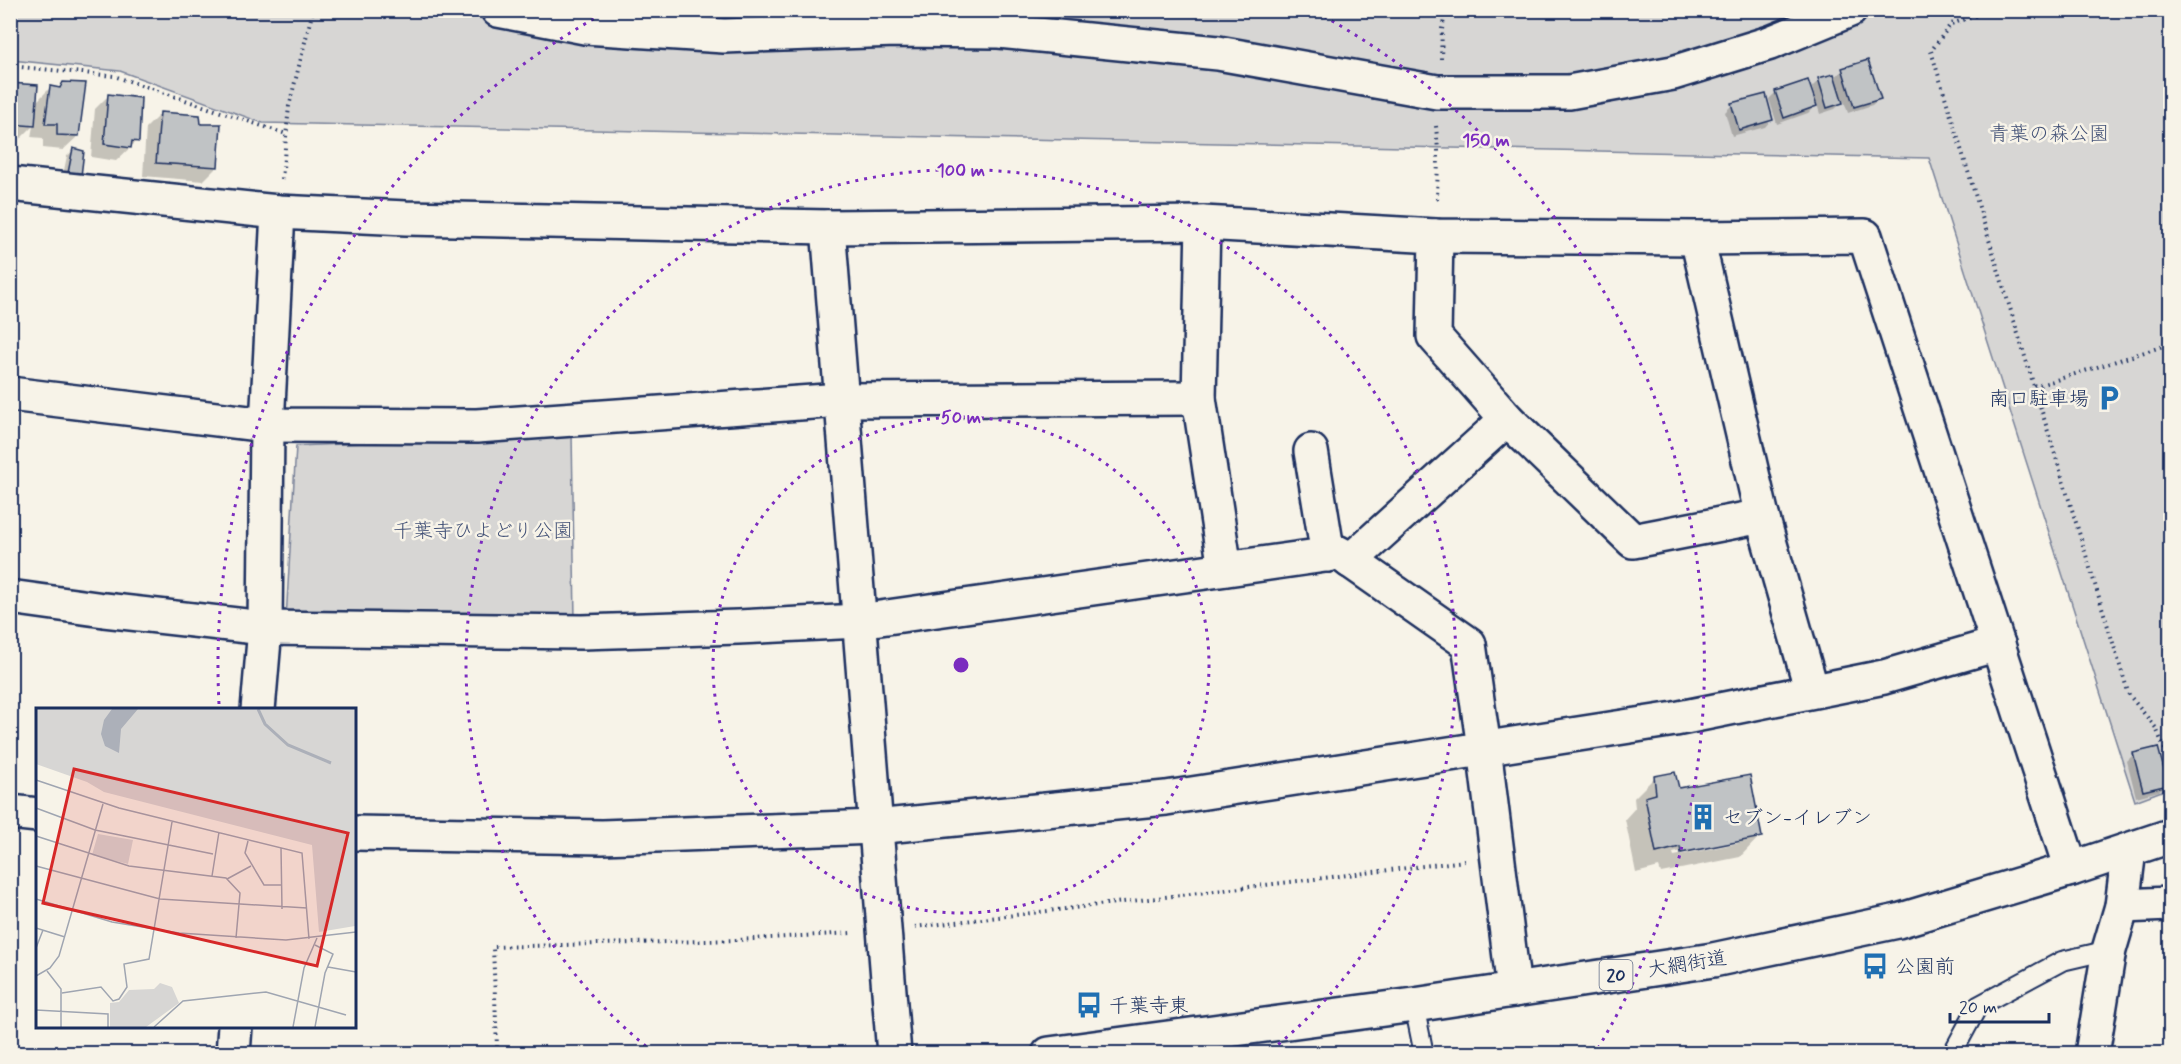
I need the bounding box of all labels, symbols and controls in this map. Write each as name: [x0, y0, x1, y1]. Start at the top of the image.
park label: 青葉の森公園: [1989, 121, 2109, 148]
text: 150 m: [1462, 129, 1510, 153]
text: 100 m: [937, 159, 985, 183]
parking icon: 南口駐車場: [2094, 383, 2124, 413]
place label: 南口駐車場: [1989, 386, 2089, 413]
text: 50 m: [941, 406, 981, 430]
park label: 千葉寺ひよどり公園: [393, 518, 573, 545]
centre of rings: [951, 655, 971, 675]
inset map: [36, 708, 356, 1028]
building icon: セブン-イレブン: [1688, 802, 1718, 832]
place label: セブン-イレブン: [1723, 805, 1872, 832]
street label: 大網街道: [1646, 945, 1729, 984]
bus stop icon: 公園前: [1860, 951, 1890, 981]
place label: 公園前: [1895, 954, 1955, 981]
road number: 20: [1600, 960, 1632, 990]
scale bar: [1950, 986, 2049, 1024]
bus stop icon: 千葉寺東: [1074, 990, 1104, 1020]
place label: 千葉寺東: [1109, 993, 1189, 1020]
text: 20 m: [1959, 996, 1997, 1020]

